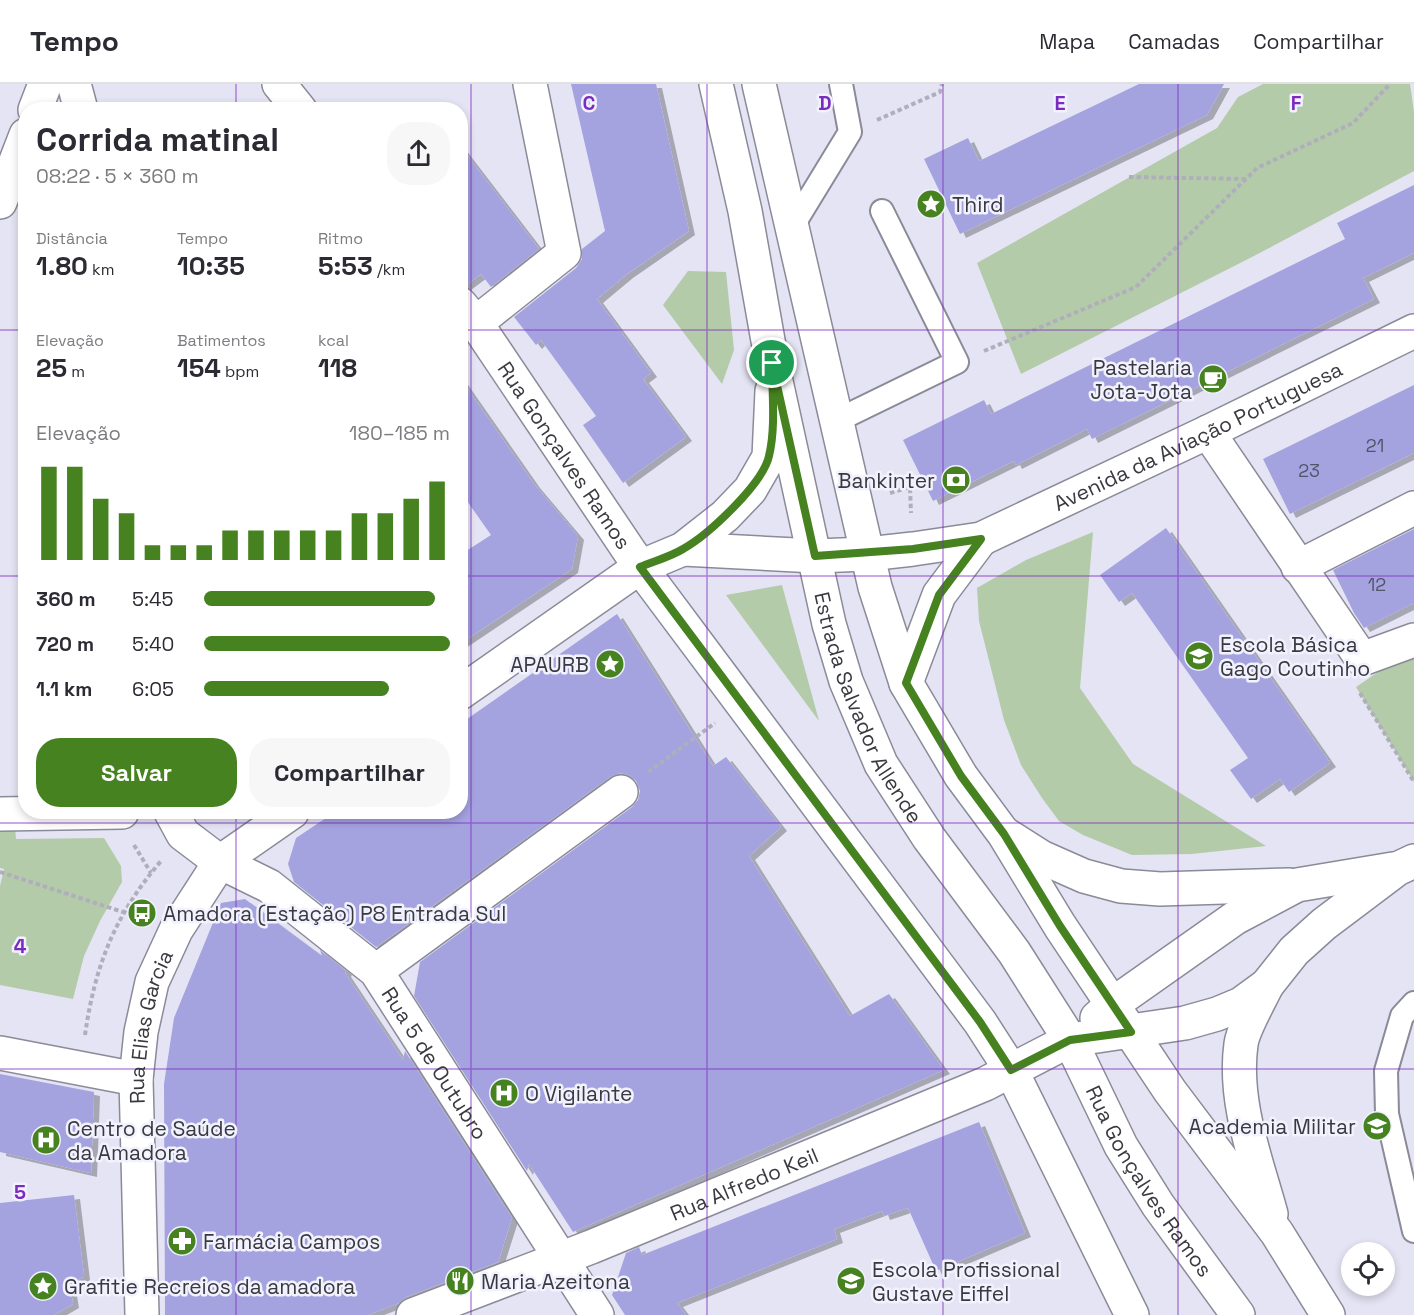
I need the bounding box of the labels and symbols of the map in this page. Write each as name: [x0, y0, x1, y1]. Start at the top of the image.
text: C: [583, 90, 596, 116]
text: D: [818, 90, 832, 116]
text: E: [1054, 90, 1066, 116]
text: F: [1291, 90, 1302, 116]
place icon: Third: [915, 188, 947, 220]
place label: Third: [952, 191, 1003, 218]
pin: [746, 337, 797, 388]
place label: Pastelaria Jota-Jota: [1090, 354, 1192, 405]
street label: Avenida da Aviação Portuguesa: [1049, 355, 1347, 517]
street label: Rua Gonçalves Ramos: [492, 356, 637, 554]
cafe icon: Pastelaria Jota-Jota: [1197, 363, 1229, 395]
house number: 21: [1366, 434, 1384, 457]
house number: 23: [1298, 459, 1320, 482]
bank icon: Bankinter: [940, 464, 972, 496]
place label: Bankinter: [838, 467, 935, 494]
house number: 12: [1368, 573, 1386, 596]
street label: Estrada Salvador Allende: [809, 589, 929, 828]
place label: Escola Básica Gago Coutinho: [1220, 631, 1370, 682]
school or university icon: Escola Básica Gago Coutinho: [1183, 640, 1215, 672]
place icon: APAURB: [594, 648, 626, 680]
place label: APAURB: [510, 651, 589, 678]
bus stop icon: Amadora (Estação) P8 Entrada Sul: [126, 897, 158, 929]
place label: Amadora (Estação) P8 Entrada Sul: [163, 900, 506, 927]
text: 4: [14, 933, 27, 959]
street label: Rua Elias Garcia: [122, 945, 179, 1104]
street label: Rua 5 de Outubro: [376, 981, 494, 1145]
hospital icon: O Vigilante: [488, 1077, 520, 1109]
place label: O Vigilante: [525, 1080, 632, 1107]
street label: Rua Gonçalves Ramos: [1080, 1081, 1219, 1282]
school or university icon: Academia Militar: [1361, 1110, 1393, 1142]
place label: Academia Militar: [1189, 1113, 1356, 1140]
place label: Centro de Saúde da Amadora: [67, 1115, 236, 1166]
hospital icon: Centro de Saúde da Amadora: [30, 1124, 62, 1156]
street label: Rua Alfredo Keil: [666, 1141, 822, 1226]
text: 5: [14, 1179, 26, 1205]
pharmacy icon: Farmácia Campos: [166, 1225, 198, 1257]
place label: Farmácia Campos: [203, 1228, 380, 1255]
place label: Escola Profissional Gustave Eiffel: [872, 1256, 1060, 1307]
restaurant icon: Maria Azeitona: [444, 1265, 476, 1297]
school or university icon: Escola Profissional Gustave Eiffel: [835, 1265, 867, 1297]
place label: Maria Azeitona: [481, 1268, 630, 1295]
place icon: Grafitie Recreios da amadora: [27, 1270, 59, 1302]
place label: Grafitie Recreios da amadora: [64, 1273, 355, 1300]

